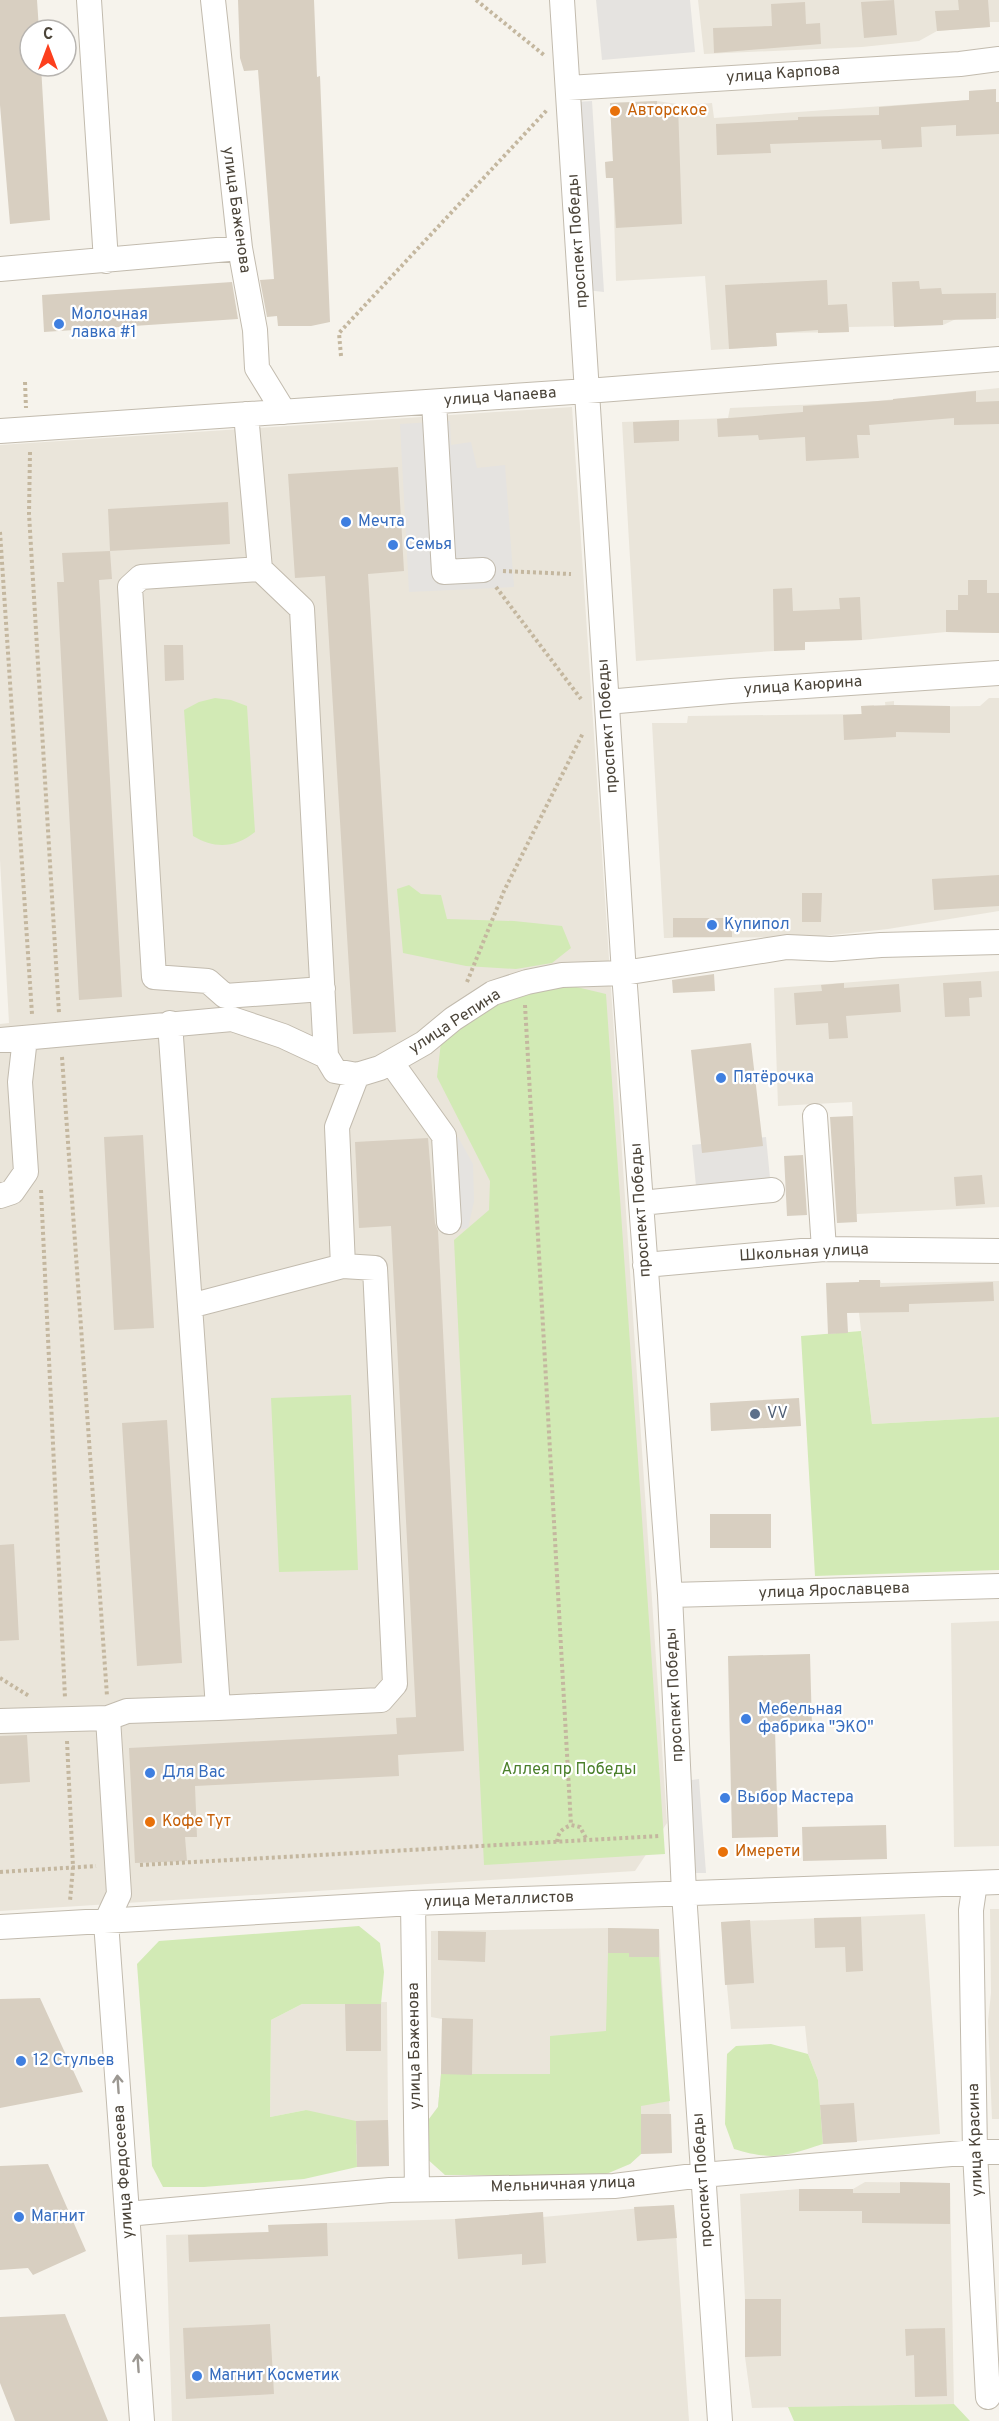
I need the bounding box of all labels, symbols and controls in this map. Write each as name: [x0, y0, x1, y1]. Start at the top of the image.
north arrow: [18, 18, 78, 78]
text: С: [43, 25, 53, 45]
street label: улица Карпова: [726, 60, 840, 88]
place label: Авторское: [627, 101, 707, 121]
marker: Авторское: [608, 104, 622, 118]
street label: улица Баженова: [217, 146, 255, 274]
street label: проспект Победы: [563, 173, 593, 309]
place label: Молочная лавка #1: [71, 305, 148, 343]
marker: Молочная лавка #1: [52, 317, 66, 331]
street label: улица Чапаева: [443, 383, 557, 411]
place label: Мечта: [358, 512, 405, 532]
marker: Мечта: [339, 515, 353, 529]
place label: Семья: [405, 535, 452, 555]
marker: Семья: [386, 538, 400, 552]
street label: проспект Победы: [593, 658, 623, 794]
street label: улица Каюрина: [743, 672, 863, 700]
place label: Купипол: [724, 915, 790, 935]
marker: Купипол: [705, 918, 719, 932]
street label: улица Репина: [405, 985, 505, 1059]
place label: Пятёрочка: [733, 1068, 814, 1088]
marker: Пятёрочка: [714, 1071, 728, 1085]
street label: проспект Победы: [626, 1142, 656, 1278]
street label: Школьная улица: [739, 1240, 869, 1266]
place label: VV: [767, 1404, 788, 1424]
marker: VV: [748, 1407, 762, 1421]
street label: улица Ярославцева: [758, 1578, 910, 1604]
street label: проспект Победы: [661, 1627, 689, 1763]
place label: Мебельная фабрика "ЭКО": [758, 1700, 874, 1738]
marker: Мебельная фабрика "ЭКО": [739, 1712, 753, 1726]
park label: Аллея пр Победы: [501, 1760, 637, 1780]
place label: Для Вас: [162, 1763, 225, 1783]
marker: Для Вас: [143, 1766, 157, 1780]
place label: Выбор Мастера: [737, 1788, 854, 1808]
marker: Выбор Мастера: [718, 1791, 732, 1805]
place label: Кофе Тут: [162, 1812, 231, 1832]
marker: Кофе Тут: [143, 1815, 157, 1829]
place label: Имерети: [735, 1842, 800, 1862]
marker: Имерети: [716, 1845, 730, 1859]
street label: улица Металлистов: [424, 1887, 574, 1913]
street label: улица Баженова: [404, 1982, 426, 2110]
place label: 12 Стульев: [33, 2051, 114, 2071]
marker: 12 Стульев: [14, 2054, 28, 2068]
one-way arrow: [112, 2075, 123, 2095]
street label: улица Красина: [964, 2083, 988, 2197]
street label: улица Федосеева: [109, 2105, 139, 2239]
street label: проспект Победы: [688, 2112, 718, 2248]
street label: Мельничная улица: [490, 2172, 636, 2198]
place label: Магнит: [31, 2207, 85, 2227]
marker: Магнит: [12, 2210, 26, 2224]
one-way arrow: [132, 2353, 143, 2373]
place label: Магнит Косметик: [209, 2366, 340, 2386]
marker: Магнит Косметик: [190, 2369, 204, 2383]

